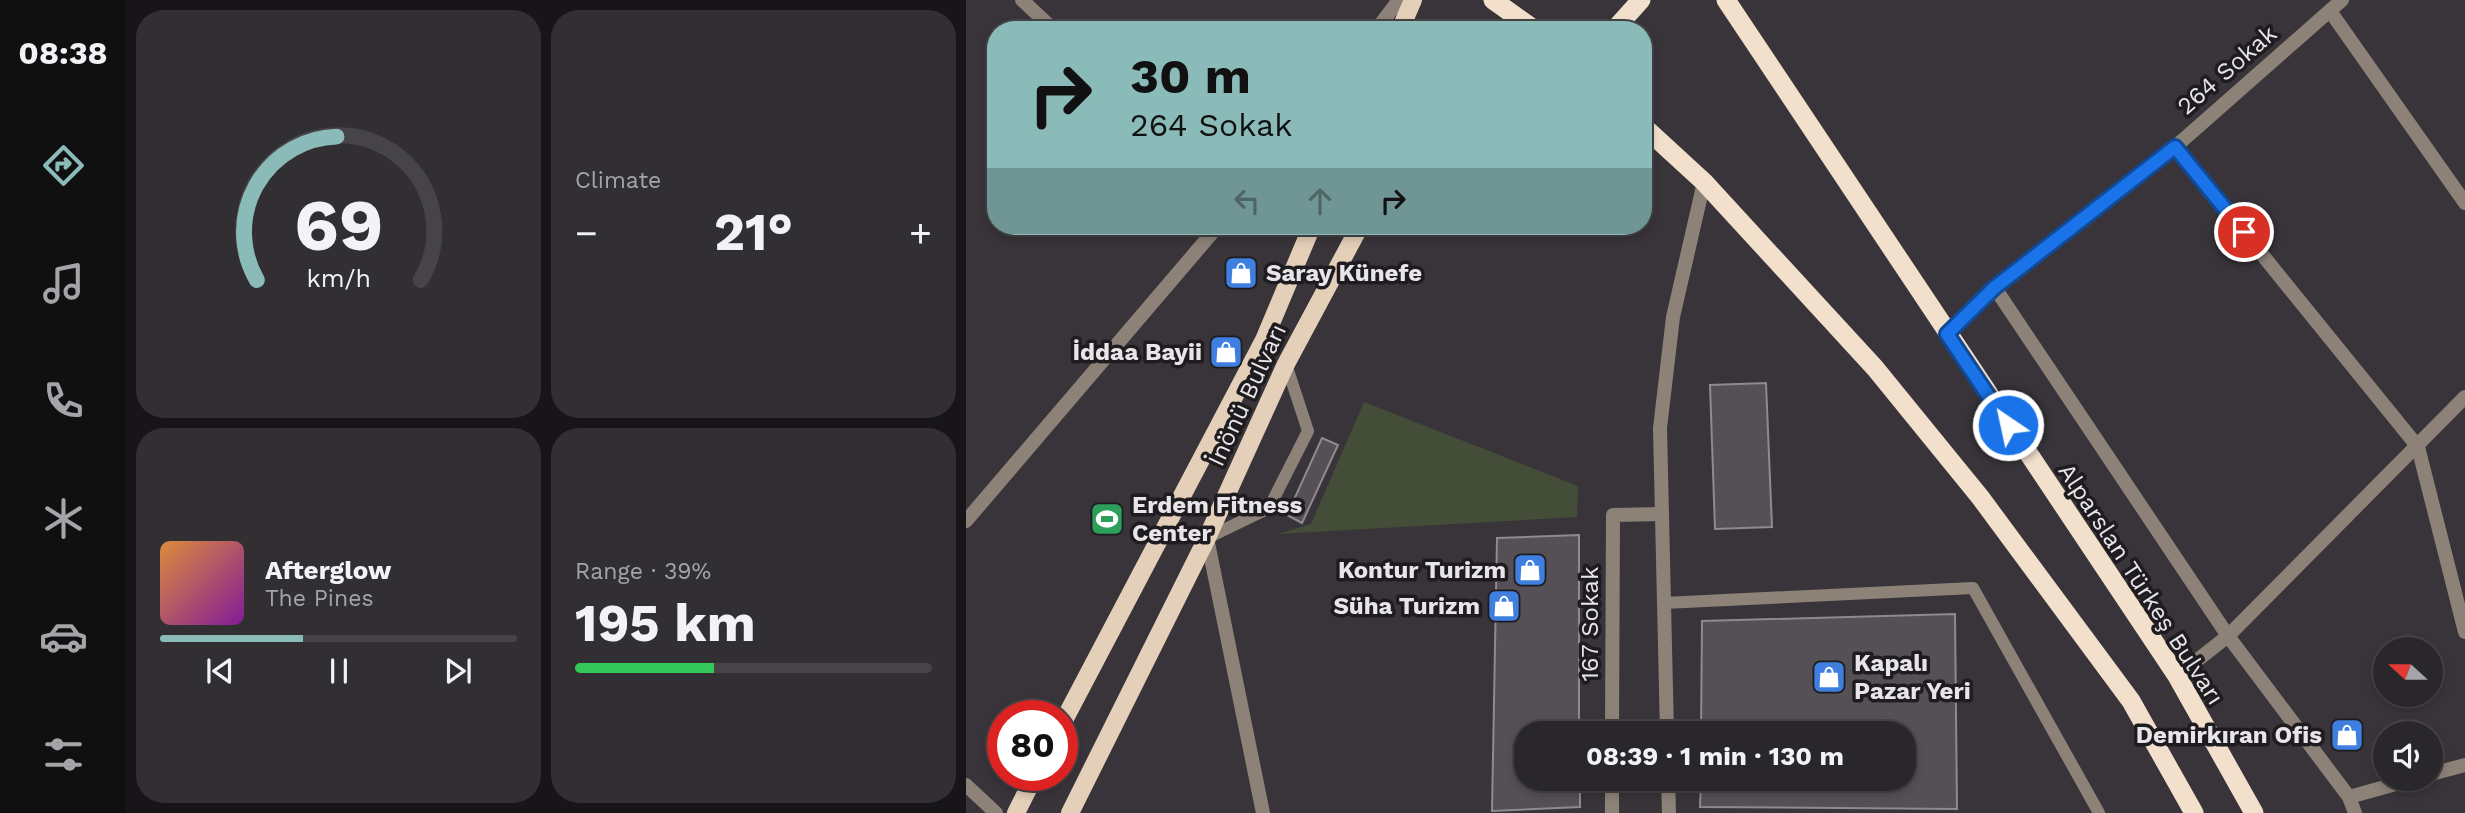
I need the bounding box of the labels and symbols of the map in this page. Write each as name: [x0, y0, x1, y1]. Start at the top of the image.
street label: 264 Sokak: [2172, 19, 2282, 121]
pin: [2214, 202, 2274, 262]
shop icon: Saray Künefe: [1222, 254, 1260, 292]
place label: Saray Künefe: [1266, 259, 1422, 287]
street label: İnönü Bulvarı: [1202, 320, 1292, 470]
shop icon: İddaa Bayii: [1207, 333, 1245, 371]
place label: İddaa Bayii: [1072, 338, 1202, 366]
position arrow: [1971, 388, 2045, 462]
street label: Alparslan Türkeş Bulvarı: [2053, 458, 2229, 710]
place label: Erdem Fitness Center: [1132, 491, 1302, 547]
sports icon: Erdem Fitness Center: [1088, 500, 1126, 538]
shop icon: Kontur Turizm: [1511, 551, 1549, 589]
place label: Kontur Turizm: [1338, 556, 1506, 584]
street label: 167 Sokak: [1576, 566, 1604, 681]
shop icon: Süha Turizm: [1485, 587, 1523, 625]
place label: Süha Turizm: [1333, 592, 1480, 620]
north arrow: [2373, 637, 2443, 707]
place label: Kapalı Pazar Yeri: [1854, 649, 1971, 705]
shop icon: Kapalı Pazar Yeri: [1810, 658, 1848, 696]
speed limit sign: 80: [987, 700, 1078, 791]
shop icon: Demirkıran Ofis: [2328, 716, 2366, 754]
place label: Demirkıran Ofis: [2136, 721, 2322, 749]

